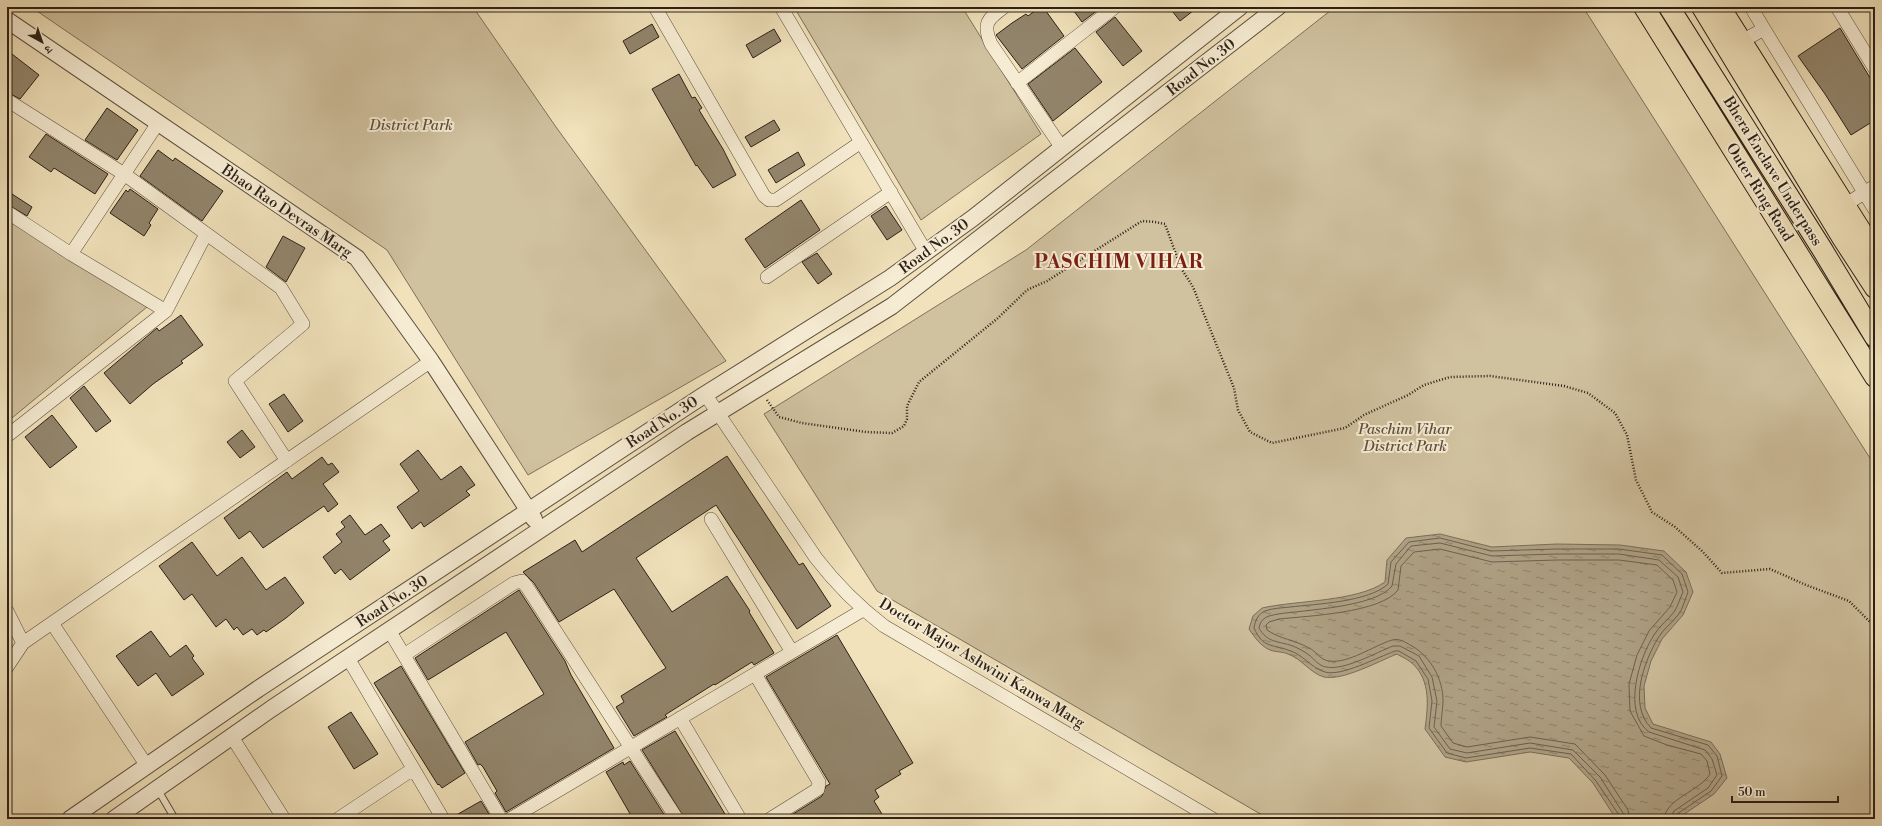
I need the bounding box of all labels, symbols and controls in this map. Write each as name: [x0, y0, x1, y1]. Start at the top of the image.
north arrow: [22, 22, 62, 62]
street label: Road No. 30: [1163, 35, 1240, 100]
text: उ: [40, 41, 55, 57]
street label: Bhera Enclave Underpass: [1718, 92, 1826, 250]
park label: District Park: [368, 116, 453, 135]
street label: Outer Ring Road: [1722, 140, 1798, 245]
street label: Bhao Rao Devras Marg: [217, 160, 356, 262]
street label: Road No. 30: [895, 215, 973, 278]
district label: PASCHIM VIHAR: [1034, 250, 1204, 274]
street label: Road No. 30: [623, 392, 702, 453]
park label: Paschim Vihar District Park: [1357, 420, 1452, 456]
street label: Road No. 30: [353, 571, 432, 632]
street label: Doctor Major Ashwini Kanwa Marg: [875, 594, 1088, 733]
scale bar: [1732, 778, 1838, 804]
text: 50 m: [1738, 785, 1766, 800]

